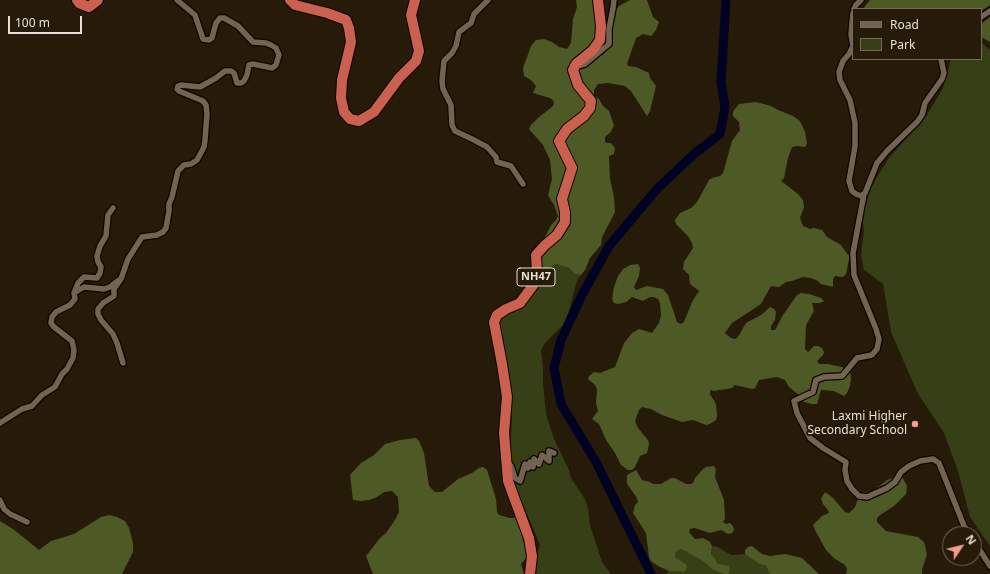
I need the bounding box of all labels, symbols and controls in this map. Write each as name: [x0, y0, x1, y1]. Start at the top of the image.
scale bar: [10, 8, 84, 34]
legend: [852, 8, 982, 60]
text: 100 m: [15, 14, 50, 31]
text: Road: [890, 16, 919, 33]
text: Park: [890, 36, 915, 53]
road number: NH47: [517, 268, 555, 286]
place label: Laxmi Higher Secondary School: [808, 410, 907, 438]
marker: Laxmi Higher Secondary School: [910, 419, 920, 429]
north arrow: [942, 526, 982, 566]
text: N: [963, 531, 980, 547]

